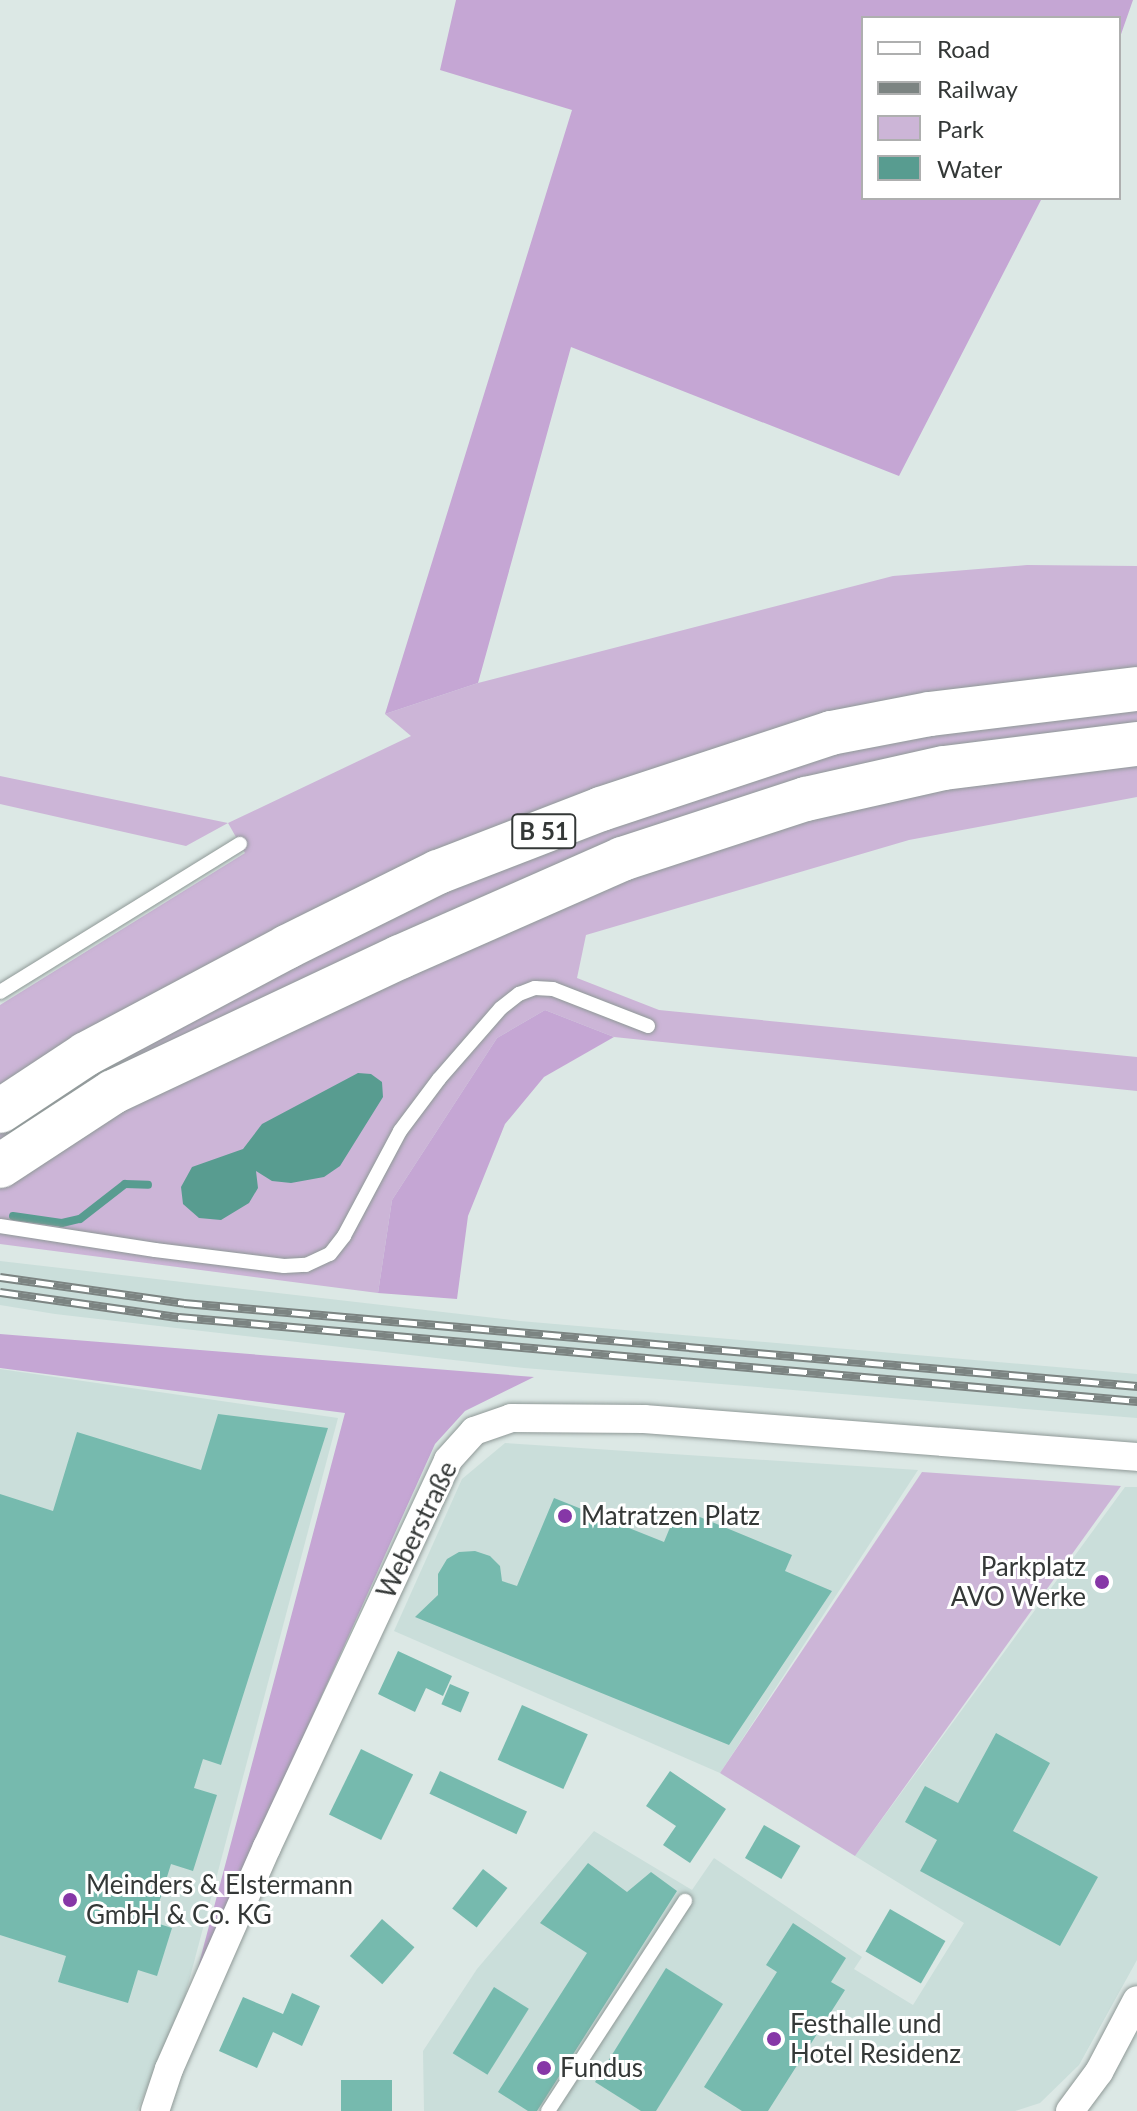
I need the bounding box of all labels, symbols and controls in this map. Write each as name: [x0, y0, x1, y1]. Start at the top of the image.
legend: [861, 16, 1121, 200]
text: Road: [937, 34, 990, 63]
text: Railway: [937, 74, 1018, 103]
text: Park: [937, 114, 984, 143]
text: Water: [937, 154, 1002, 183]
road number: B 51: [510, 811, 578, 851]
street label: Weberstraße: [370, 1456, 464, 1604]
place label: Matratzen Platz: [581, 1500, 760, 1532]
marker: Matratzen Platz: [556, 1507, 574, 1525]
place label: Parkplatz AVO Werke: [950, 1551, 1086, 1612]
marker: Parkplatz AVO Werke: [1093, 1573, 1111, 1591]
place label: Meinders & Elstermann GmbH & Co. KG: [86, 1869, 353, 1930]
marker: Meinders & Elstermann GmbH & Co. KG: [61, 1891, 79, 1909]
place label: Festhalle und Hotel Residenz: [790, 2008, 961, 2070]
marker: Festhalle und Hotel Residenz: [765, 2030, 783, 2048]
place label: Fundus: [560, 2052, 643, 2084]
marker: Fundus: [535, 2059, 553, 2077]

